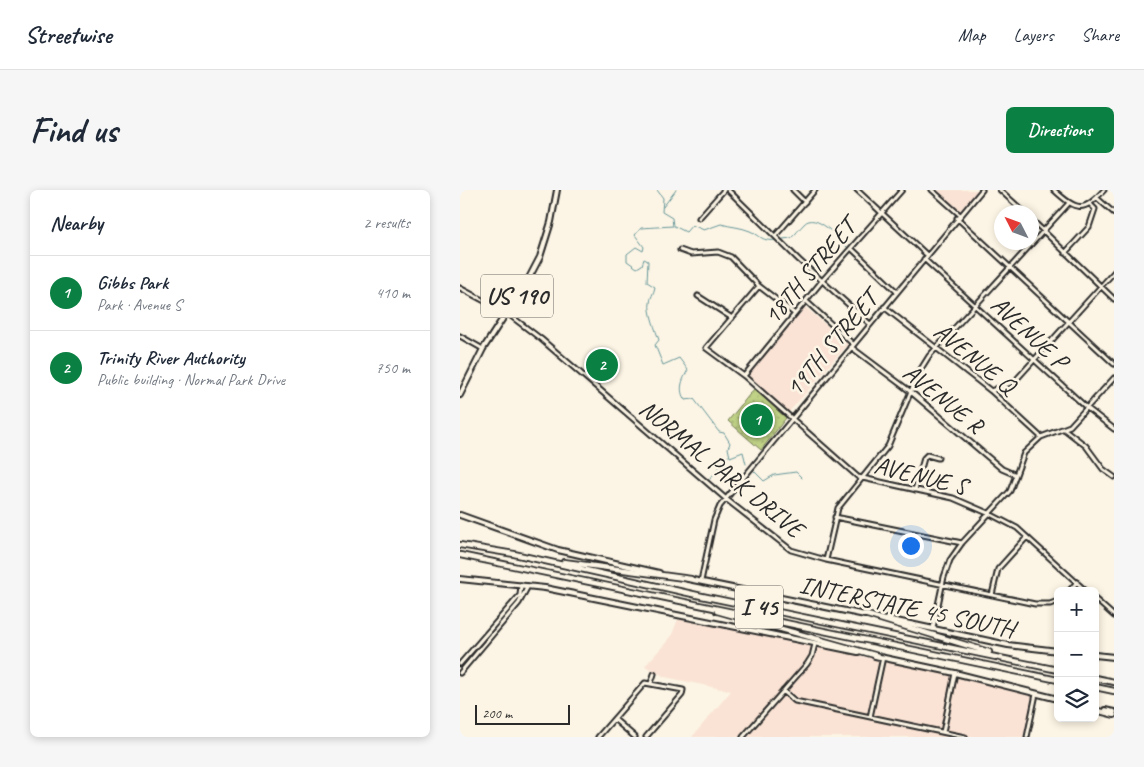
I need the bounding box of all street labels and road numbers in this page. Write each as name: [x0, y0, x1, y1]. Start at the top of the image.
street label: 18TH STREET: [756, 207, 867, 331]
road number: US 190: [481, 274, 553, 318]
street label: 19TH STREET: [778, 279, 889, 403]
street label: AVENUE P: [984, 289, 1077, 379]
street label: AVENUE Q: [927, 315, 1024, 403]
street label: AVENUE R: [897, 357, 991, 442]
street label: NORMAL PARK DRIVE: [633, 393, 813, 547]
street label: AVENUE S: [871, 449, 974, 504]
street label: INTERSTATE 45 SOUTH: [797, 569, 1021, 646]
road number: I 45: [735, 586, 783, 628]

